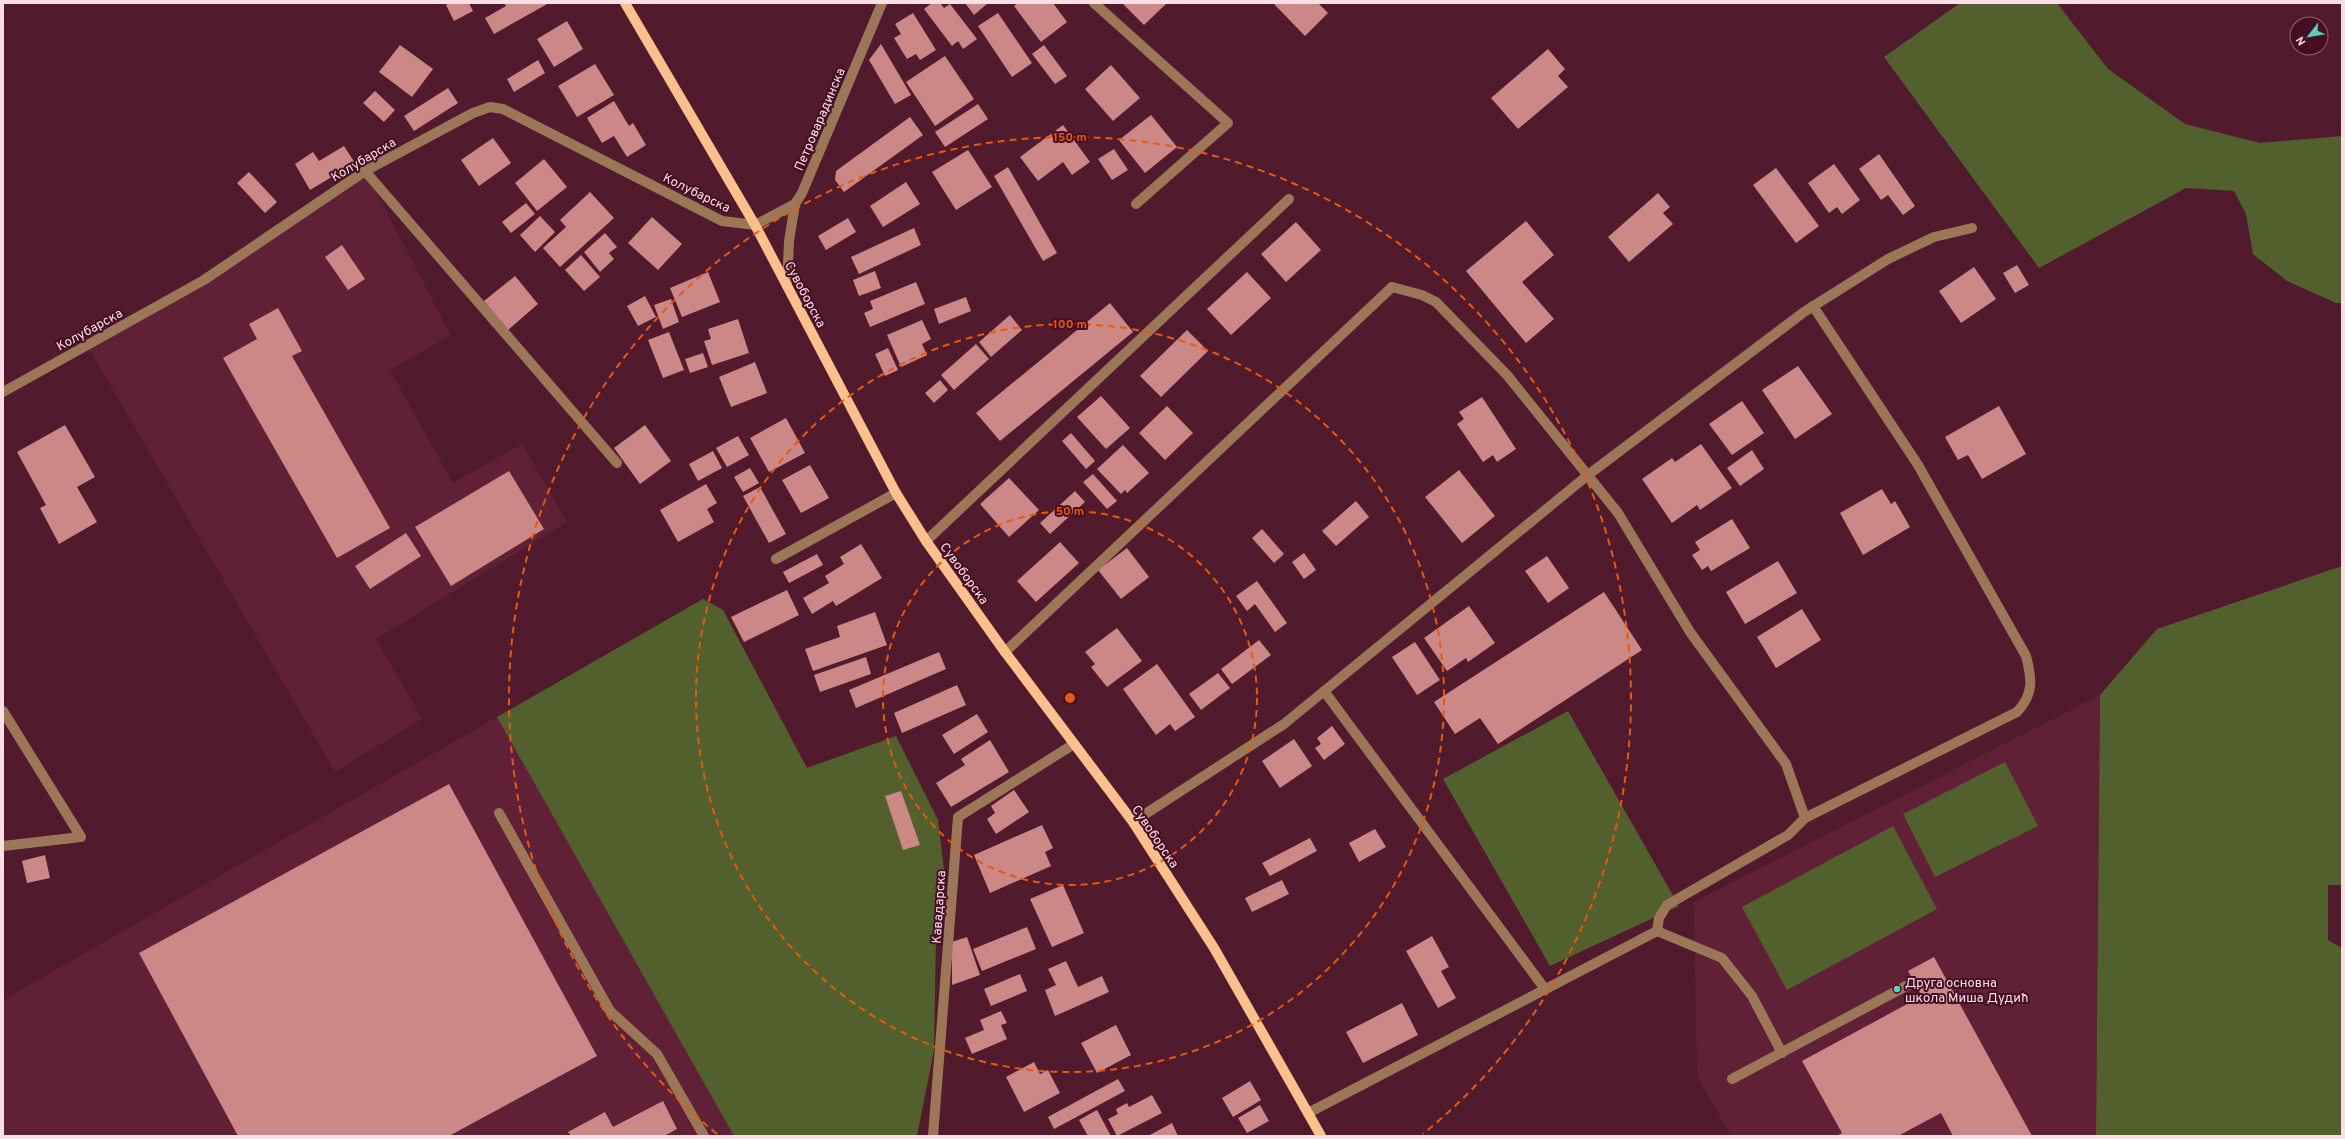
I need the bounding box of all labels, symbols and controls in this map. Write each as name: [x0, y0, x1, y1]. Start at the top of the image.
north arrow: [2289, 16, 2329, 56]
text: N: [2293, 34, 2309, 48]
street label: Петроварадинска: [792, 66, 850, 174]
text: 150 m: [1053, 130, 1087, 146]
street label: Колубарска: [329, 135, 399, 186]
street label: Колубарска: [660, 171, 732, 217]
street label: Сувоборска: [780, 259, 828, 331]
street label: Колубарска: [54, 306, 126, 355]
text: 100 m: [1053, 317, 1087, 333]
text: 50 m: [1056, 504, 1084, 520]
street label: Сувоборска: [936, 540, 991, 608]
centre of rings: [1063, 691, 1077, 705]
street label: Сувоборска: [1127, 802, 1181, 872]
street label: Кавадарска: [929, 870, 951, 944]
place label: Друга основна школа Миша Дудић: [1905, 976, 2028, 1007]
marker: Друга основна школа Миша Дудић: [1892, 984, 1902, 994]

